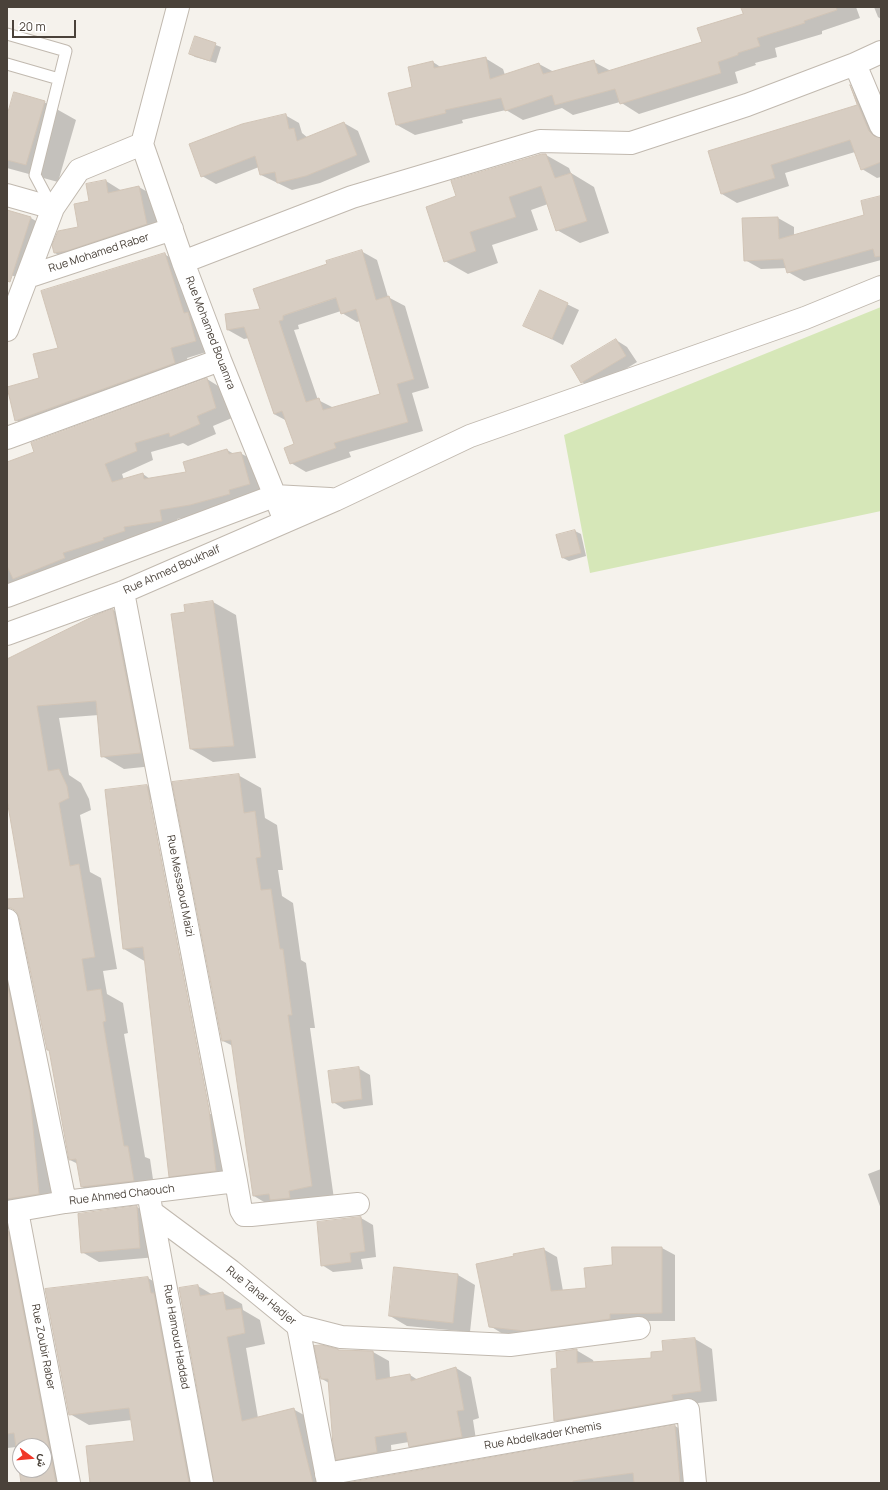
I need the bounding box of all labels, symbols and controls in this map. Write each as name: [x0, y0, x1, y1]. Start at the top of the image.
scale bar: [14, 12, 78, 38]
text: 20 m: [19, 18, 46, 35]
street label: Rue Mohamed Raber: [47, 231, 151, 275]
street label: Rue Mohamed Bouamra: [182, 275, 238, 391]
street label: Rue Ahmed Boukhalf: [122, 543, 222, 597]
street label: Rue Messaoud Maizi: [164, 834, 196, 938]
street label: Rue Ahmed Chaouch: [68, 1182, 176, 1208]
street label: Rue Tahar Hadjer: [223, 1264, 299, 1328]
street label: Rue Hamoud Haddad: [160, 1284, 192, 1390]
street label: Rue Zoubir Raber: [28, 1303, 58, 1391]
street label: Rue Abdelkader Khemis: [483, 1419, 603, 1453]
north arrow: [12, 1438, 52, 1478]
text: ش: [34, 1453, 52, 1470]

